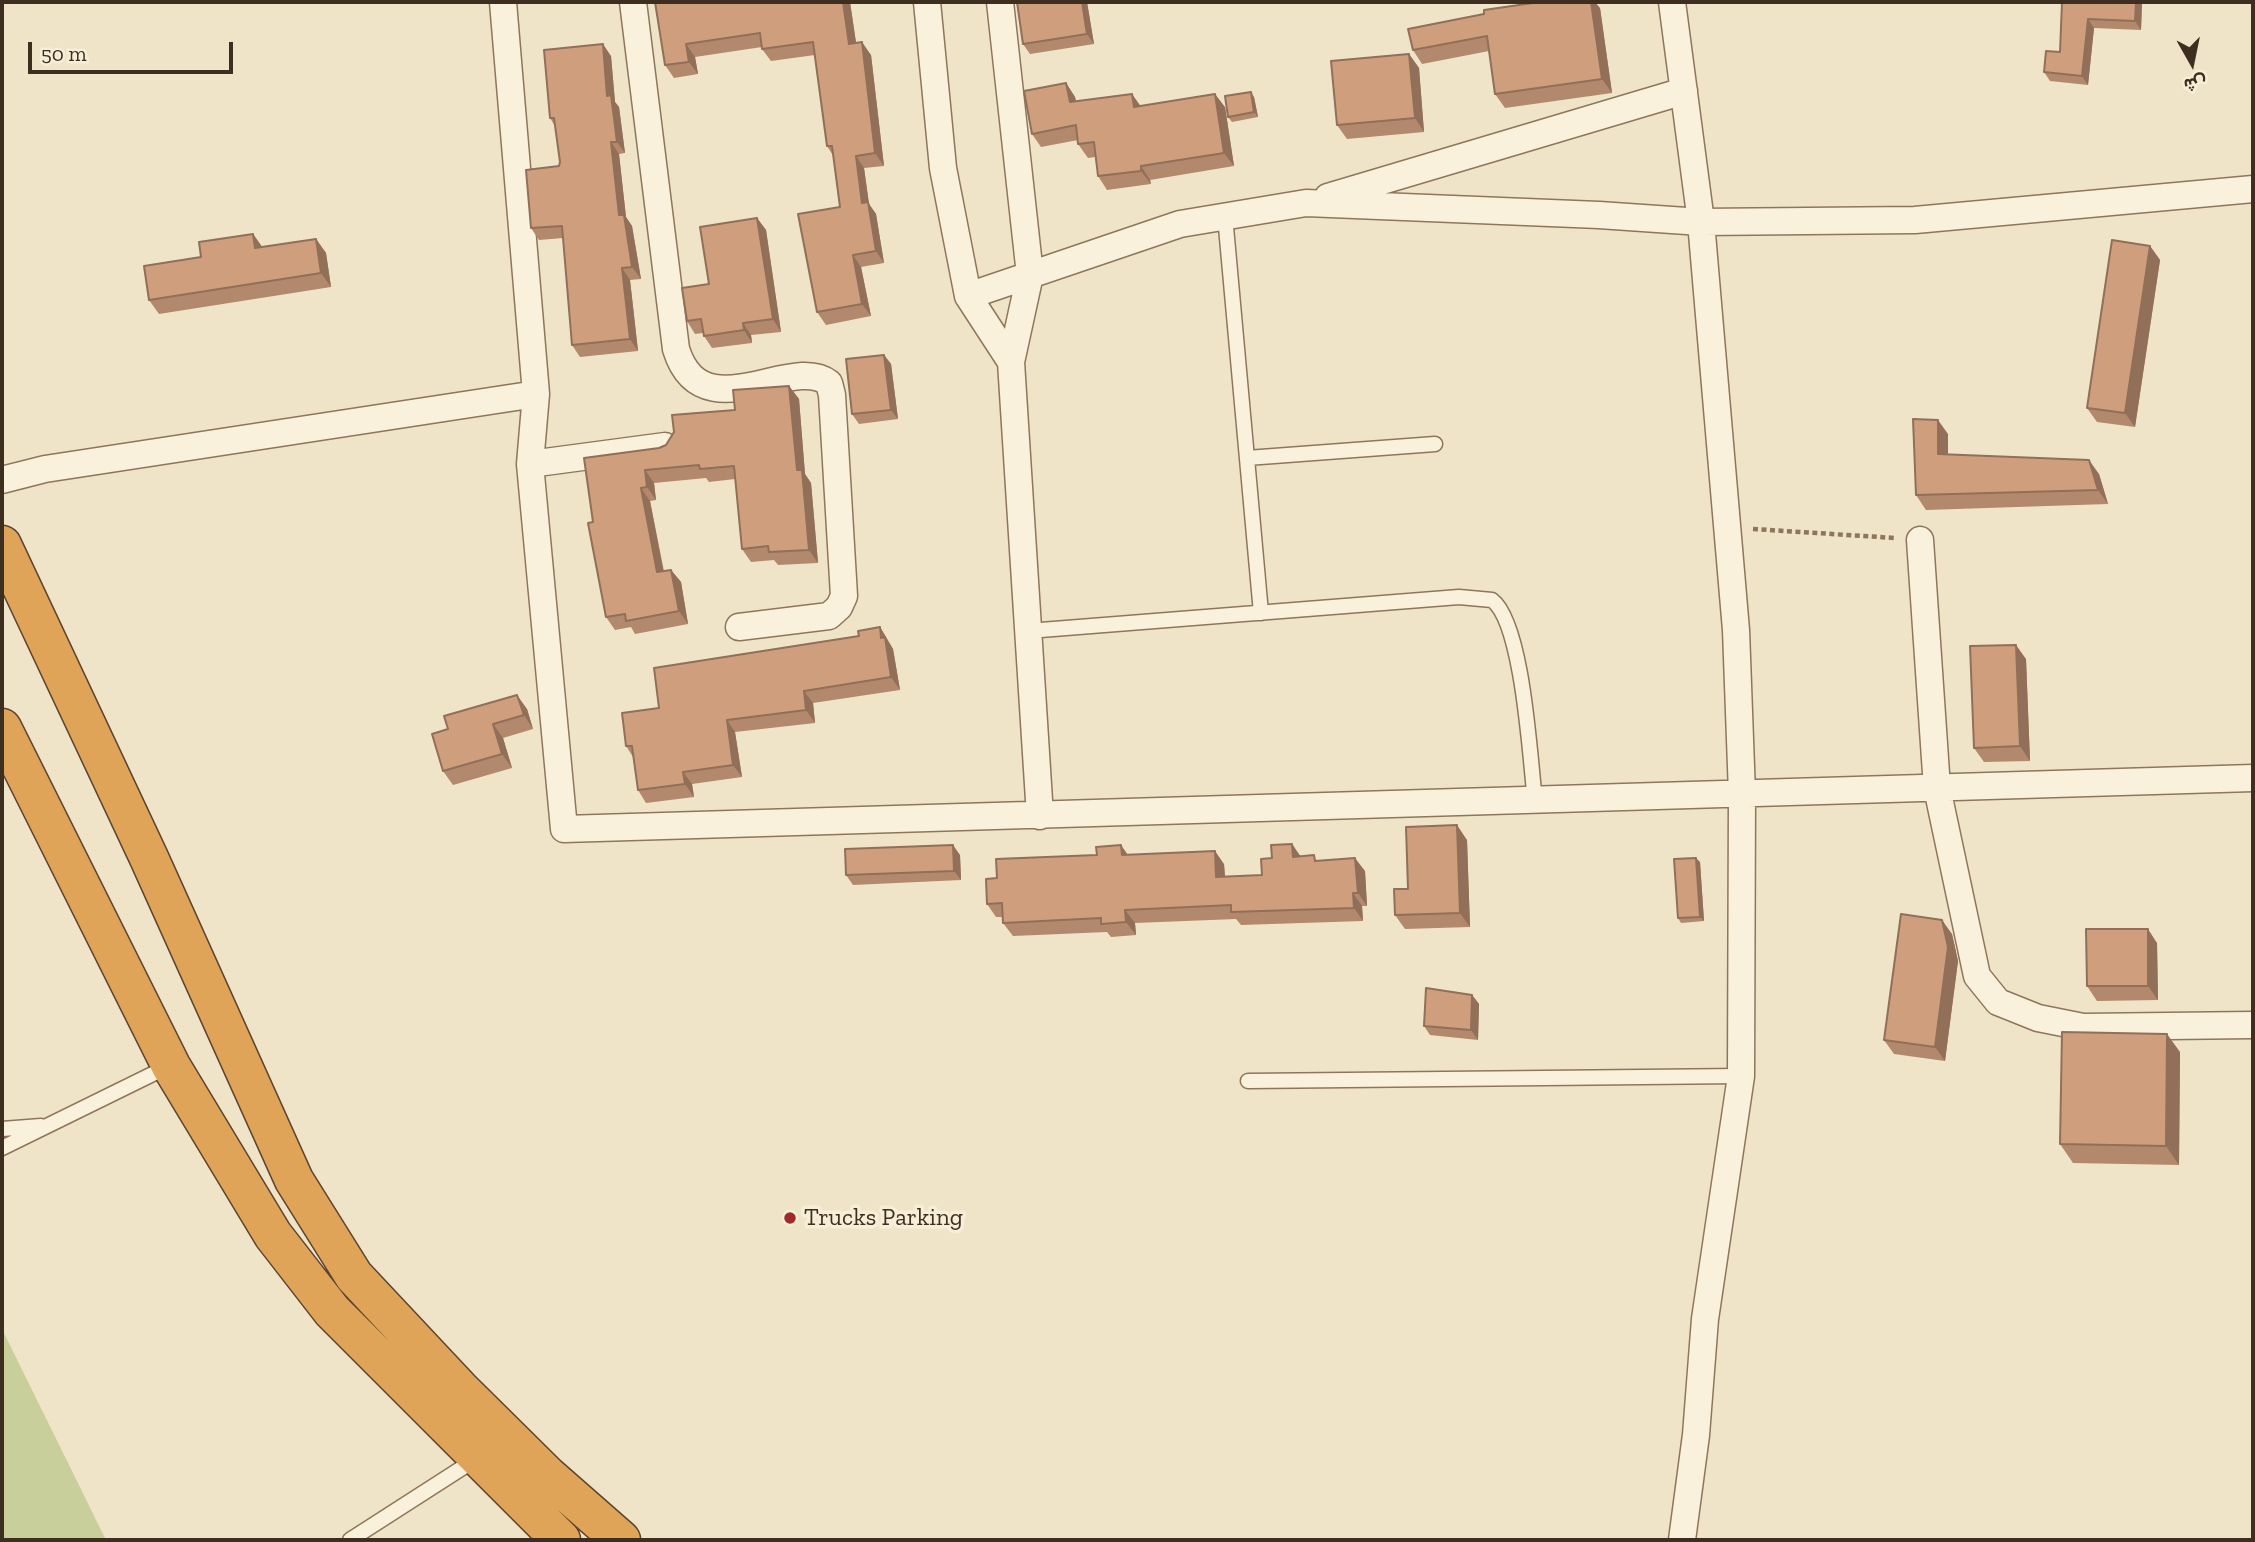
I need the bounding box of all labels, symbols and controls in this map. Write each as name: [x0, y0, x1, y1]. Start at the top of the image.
scale bar: [32, 28, 236, 72]
north arrow: [2157, 28, 2227, 98]
text: 50 m: [41, 41, 87, 66]
text: ش: [2182, 71, 2208, 97]
place label: Trucks Parking: [804, 1204, 963, 1232]
marker: Trucks Parking: [782, 1210, 798, 1226]

